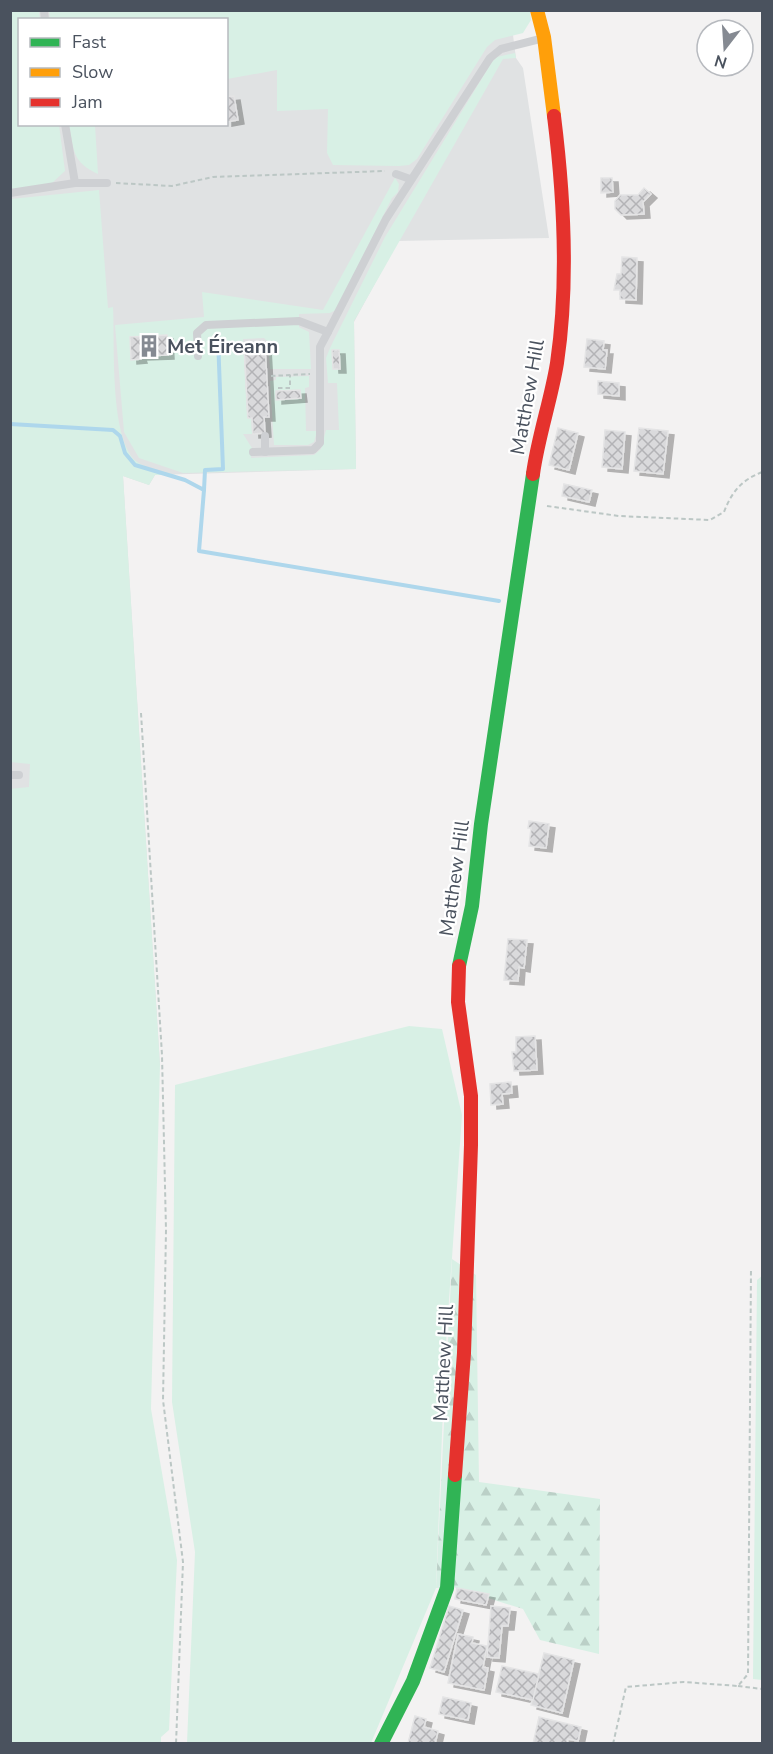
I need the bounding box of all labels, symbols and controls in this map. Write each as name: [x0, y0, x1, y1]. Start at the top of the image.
legend: [18, 18, 228, 126]
north arrow: [695, 18, 755, 78]
text: Fast: [72, 30, 107, 54]
text: N: [712, 49, 730, 74]
text: Slow: [72, 60, 113, 84]
text: Jam: [71, 90, 103, 114]
building icon: Met Éireann: [136, 333, 162, 359]
place label: Met Éireann: [167, 333, 278, 360]
street label: Matthew Hill: [504, 337, 551, 457]
street label: Matthew Hill: [433, 818, 476, 938]
street label: Matthew Hill: [427, 1304, 460, 1422]

